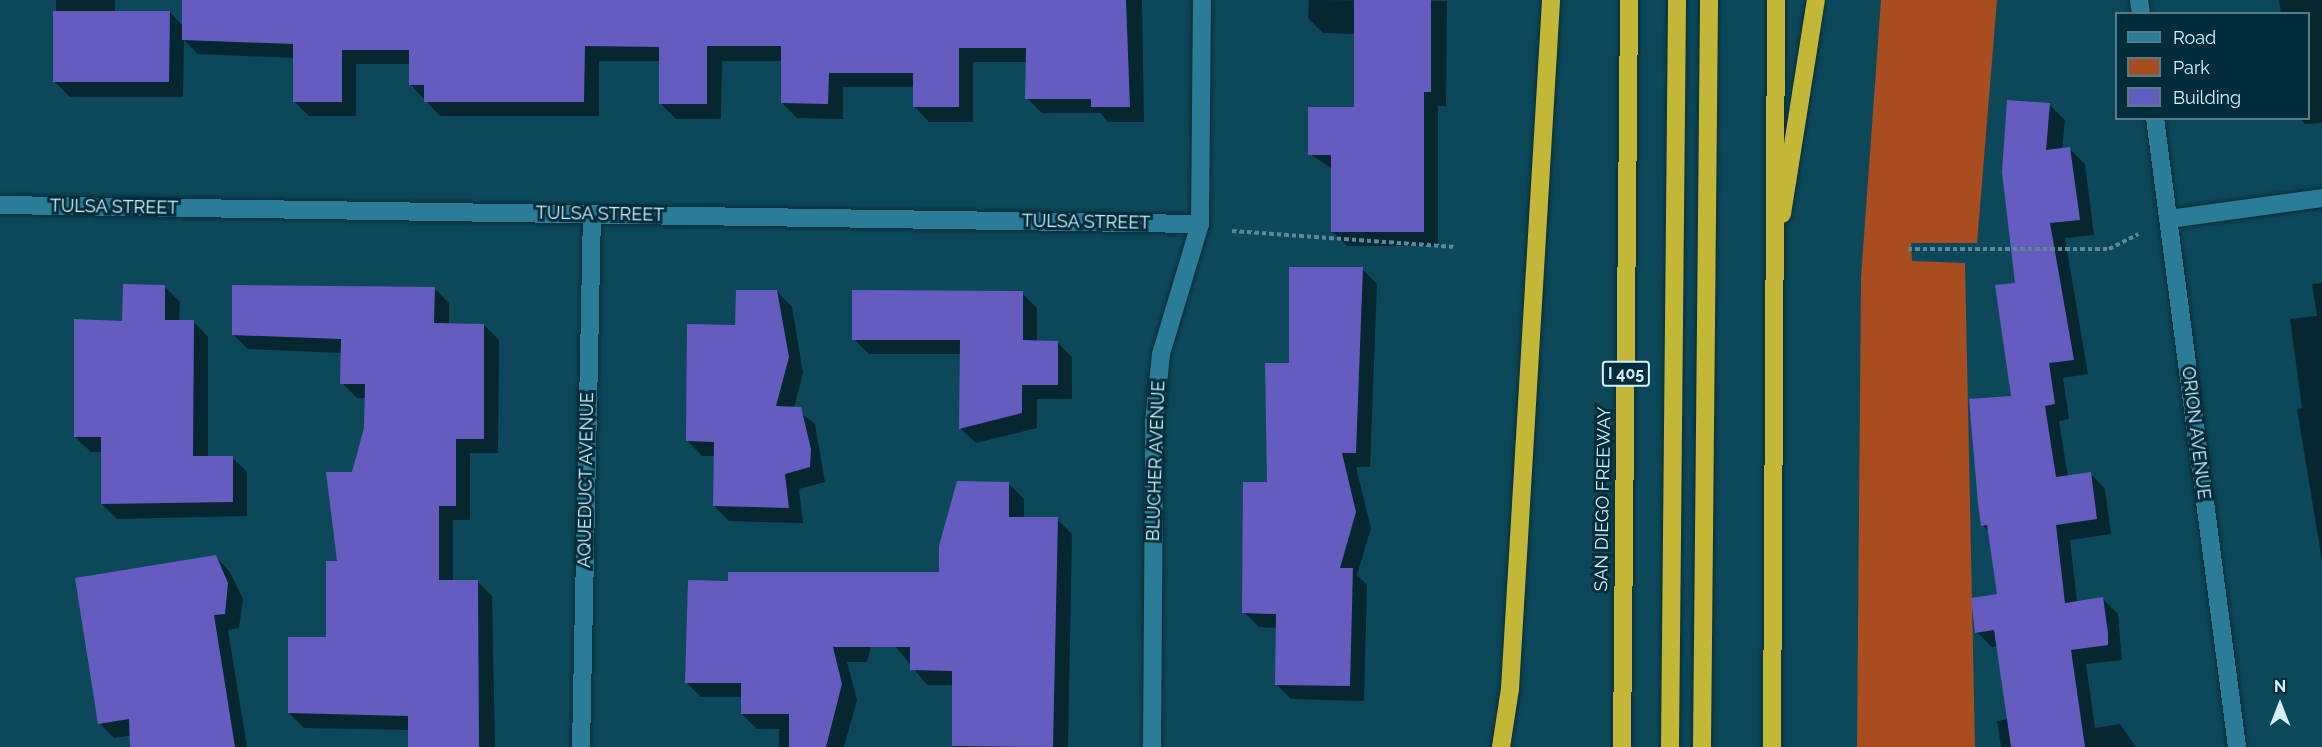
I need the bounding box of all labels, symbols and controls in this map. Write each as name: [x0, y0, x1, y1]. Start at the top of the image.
legend: [2115, 12, 2310, 120]
text: Road: [2173, 27, 2216, 48]
text: Park: [2173, 57, 2210, 78]
text: Building: [2173, 87, 2241, 108]
street label: TULSA STREET: [49, 195, 179, 219]
street label: TULSA STREET: [535, 202, 665, 226]
street label: TULSA STREET: [1021, 210, 1151, 234]
road number: I 405: [1600, 361, 1652, 387]
street label: ORION AVENUE: [2177, 365, 2215, 501]
street label: BLUCHER AVENUE: [1142, 380, 1170, 542]
street label: AQUEDUCT AVENUE: [574, 391, 598, 569]
street label: SAN DIEGO FREEWAY: [1591, 406, 1615, 592]
north arrow: [2250, 675, 2310, 735]
text: N: [2274, 677, 2286, 696]

